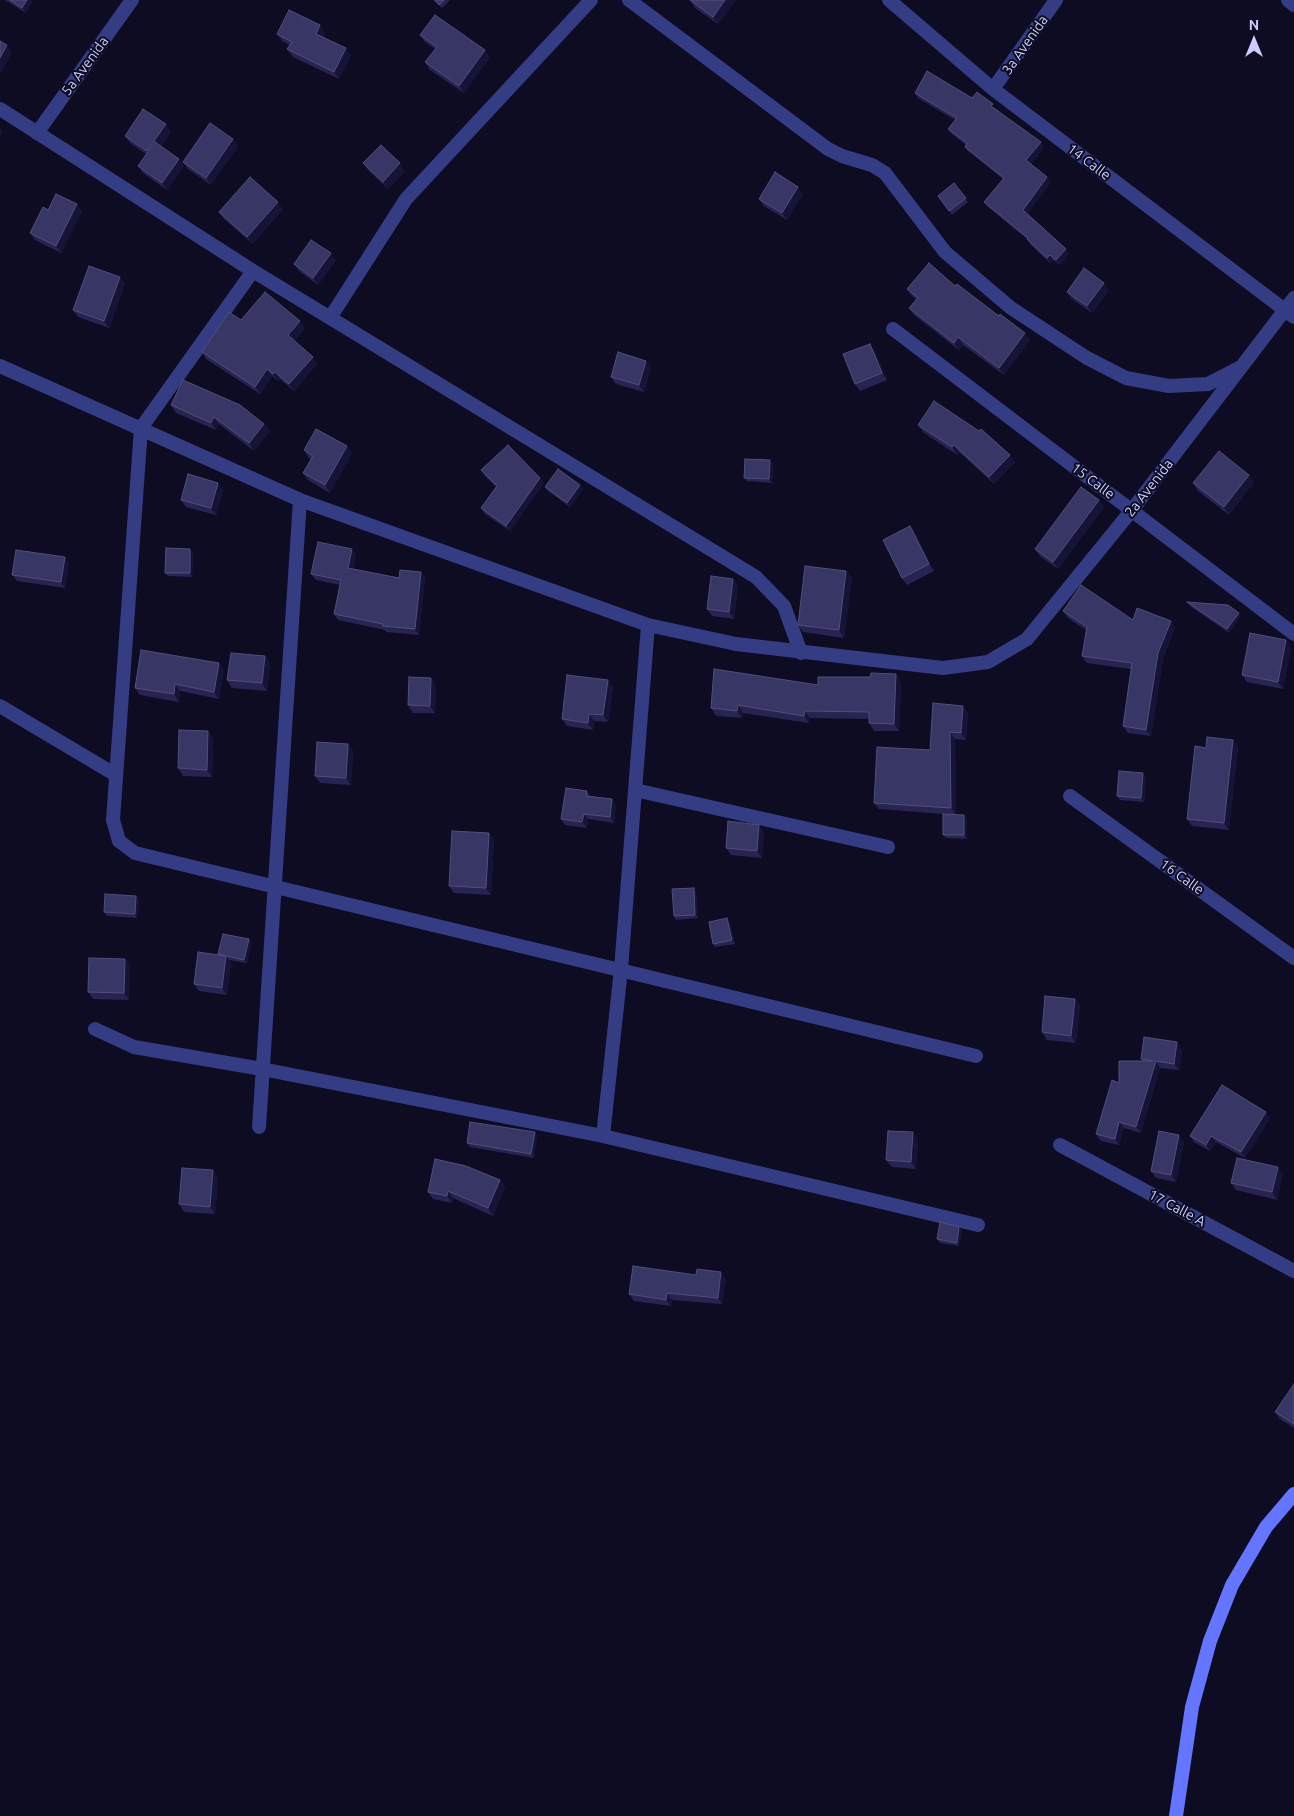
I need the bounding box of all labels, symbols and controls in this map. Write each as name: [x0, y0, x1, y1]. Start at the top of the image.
street label: 3a Avenida: [998, 12, 1052, 78]
north arrow: [1229, 15, 1279, 65]
text: N: [1249, 17, 1259, 33]
street label: 5a Avenida: [58, 33, 112, 99]
street label: 14 Calle: [1064, 140, 1114, 184]
street label: 2a Avenida: [1121, 456, 1177, 520]
street label: 15 Calle: [1068, 459, 1118, 503]
street label: 16 Calle: [1157, 856, 1207, 898]
street label: 17 Calle A: [1146, 1186, 1208, 1230]

